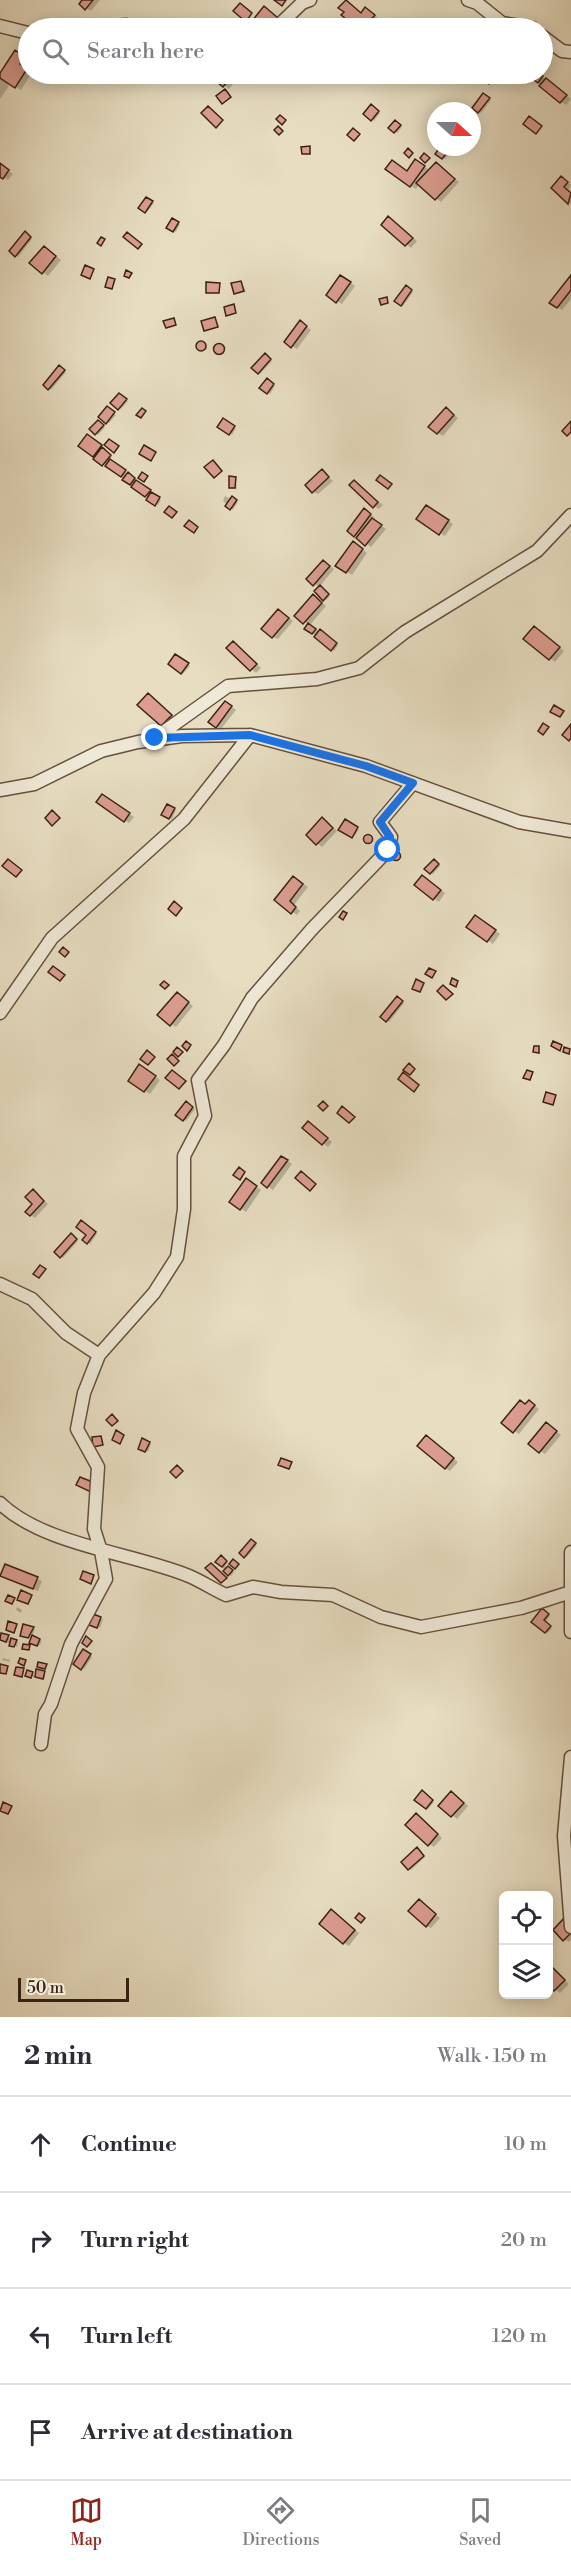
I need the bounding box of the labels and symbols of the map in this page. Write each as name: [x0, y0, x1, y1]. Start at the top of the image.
north arrow: [427, 102, 481, 156]
route end: [141, 724, 167, 750]
route start: [374, 836, 400, 862]
scale bar: [18, 1975, 129, 2002]

